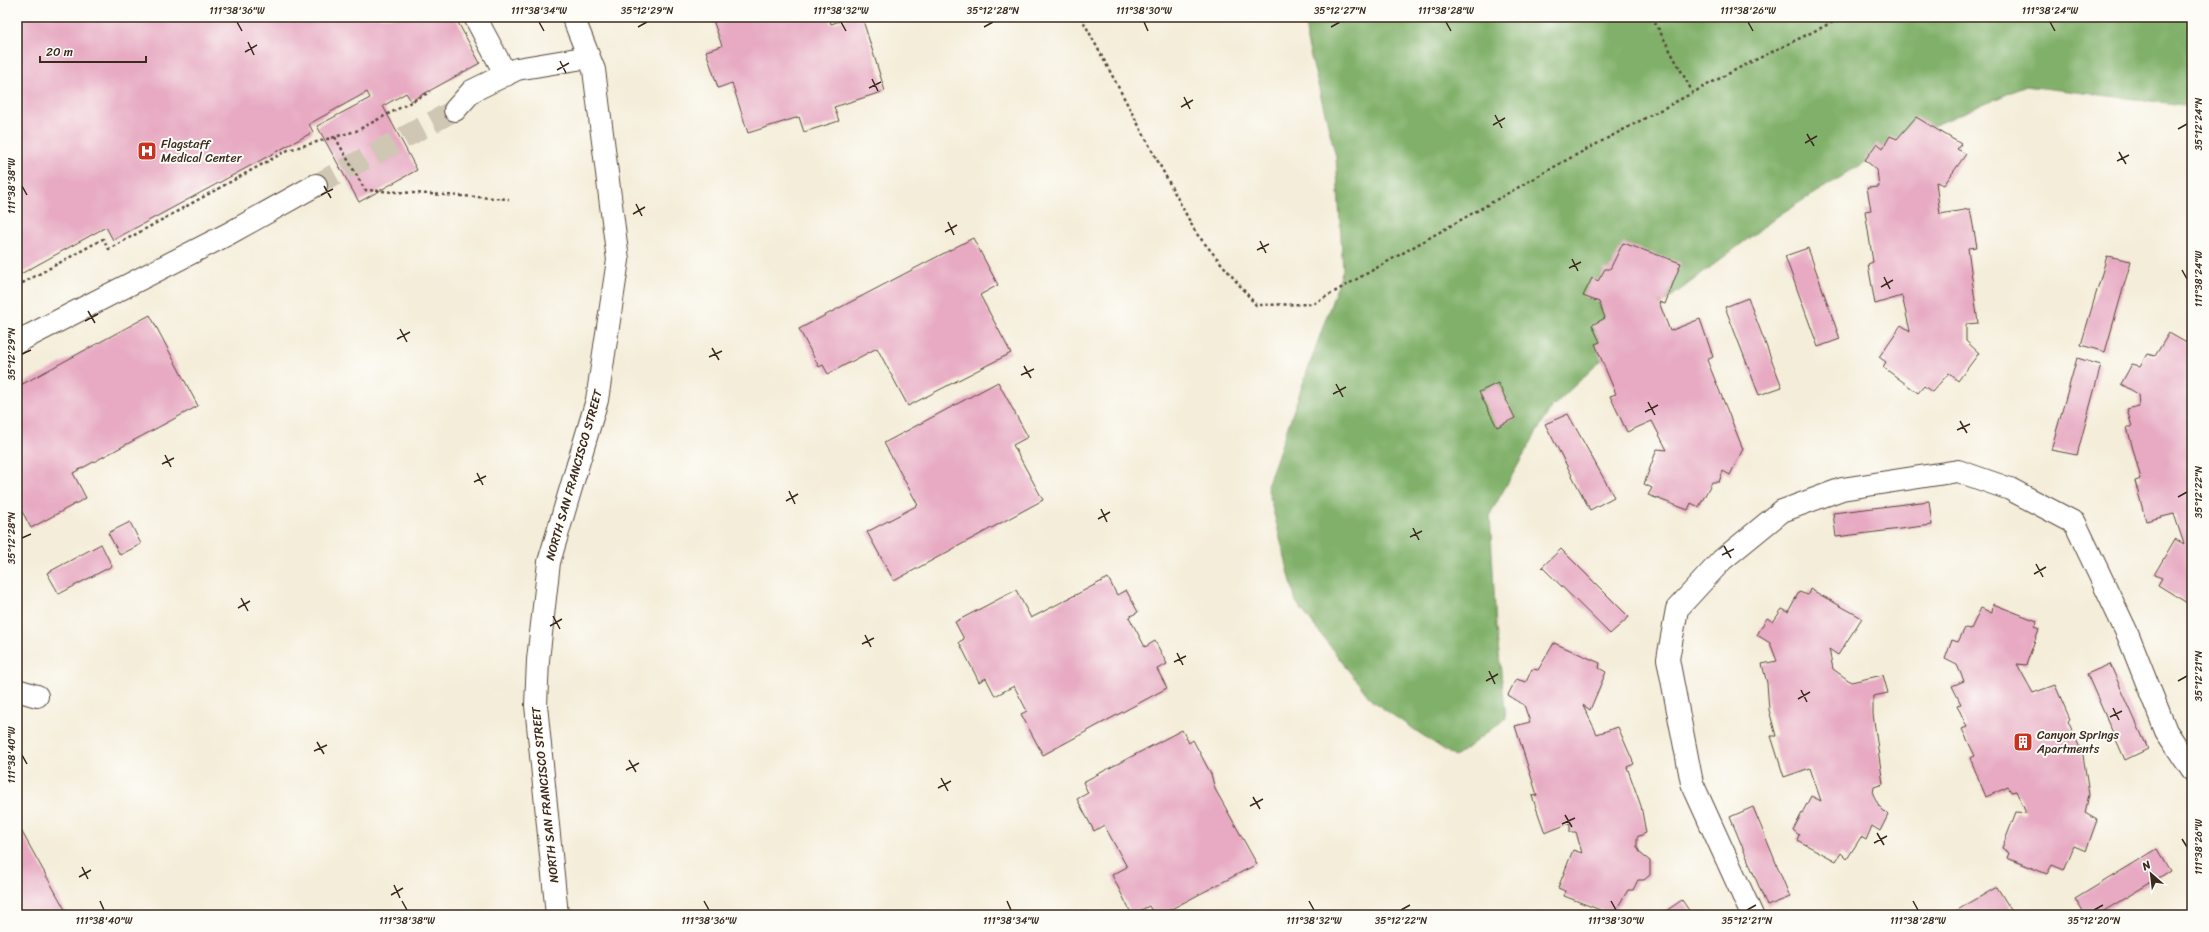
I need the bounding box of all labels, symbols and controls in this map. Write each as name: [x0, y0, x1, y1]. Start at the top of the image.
text: 111°38'36"W: [209, 2, 265, 20]
text: 111°38'34"W: [511, 2, 567, 20]
text: 35°12'29"N: [621, 2, 673, 20]
text: 111°38'32"W: [813, 2, 869, 20]
text: 35°12'28"N: [967, 2, 1019, 20]
text: 111°38'30"W: [1116, 2, 1172, 20]
text: 35°12'27"N: [1314, 2, 1366, 20]
text: 111°38'28"W: [1418, 2, 1474, 20]
text: 111°38'26"W: [1720, 2, 1776, 20]
text: 111°38'24"W: [2022, 2, 2078, 20]
scale bar: [40, 38, 146, 64]
text: 20 m: [46, 41, 73, 63]
text: 35°12'24"N: [2190, 98, 2208, 150]
place label: Flagstaff Medical Center: [161, 133, 243, 169]
hospital icon: Flagstaff Medical Center: [136, 140, 158, 162]
text: 111°38'38"W: [3, 158, 21, 214]
text: 111°38'24"W: [2190, 251, 2208, 307]
text: 35°12'29"N: [3, 328, 21, 380]
street label: NORTH SAN FRANCISCO STREET: [539, 386, 609, 563]
text: 35°12'22"N: [2190, 466, 2208, 518]
text: 35°12'28"N: [3, 512, 21, 564]
text: 35°12'21"N: [2190, 651, 2208, 701]
street label: NORTH SAN FRANCISCO STREET: [525, 705, 565, 884]
place label: Canyon Springs Apartments: [2036, 724, 2120, 760]
text: 111°38'40"W: [3, 726, 21, 783]
building icon: Canyon Springs Apartments: [2012, 731, 2034, 753]
text: 111°38'26"W: [2190, 819, 2208, 875]
north arrow: [2131, 854, 2171, 894]
text: N: [2138, 855, 2155, 876]
text: 111°38'40"W: [76, 912, 133, 930]
text: 111°38'38"W: [379, 912, 435, 930]
text: 111°38'36"W: [681, 912, 737, 930]
text: 111°38'34"W: [983, 912, 1039, 930]
text: 111°38'32"W: [1286, 912, 1342, 930]
text: 35°12'22"N: [1375, 912, 1427, 930]
text: 111°38'30"W: [1588, 912, 1644, 930]
text: 35°12'21"N: [1722, 912, 1772, 930]
text: 111°38'28"W: [1890, 912, 1946, 930]
text: 35°12'20"N: [2068, 912, 2120, 930]

